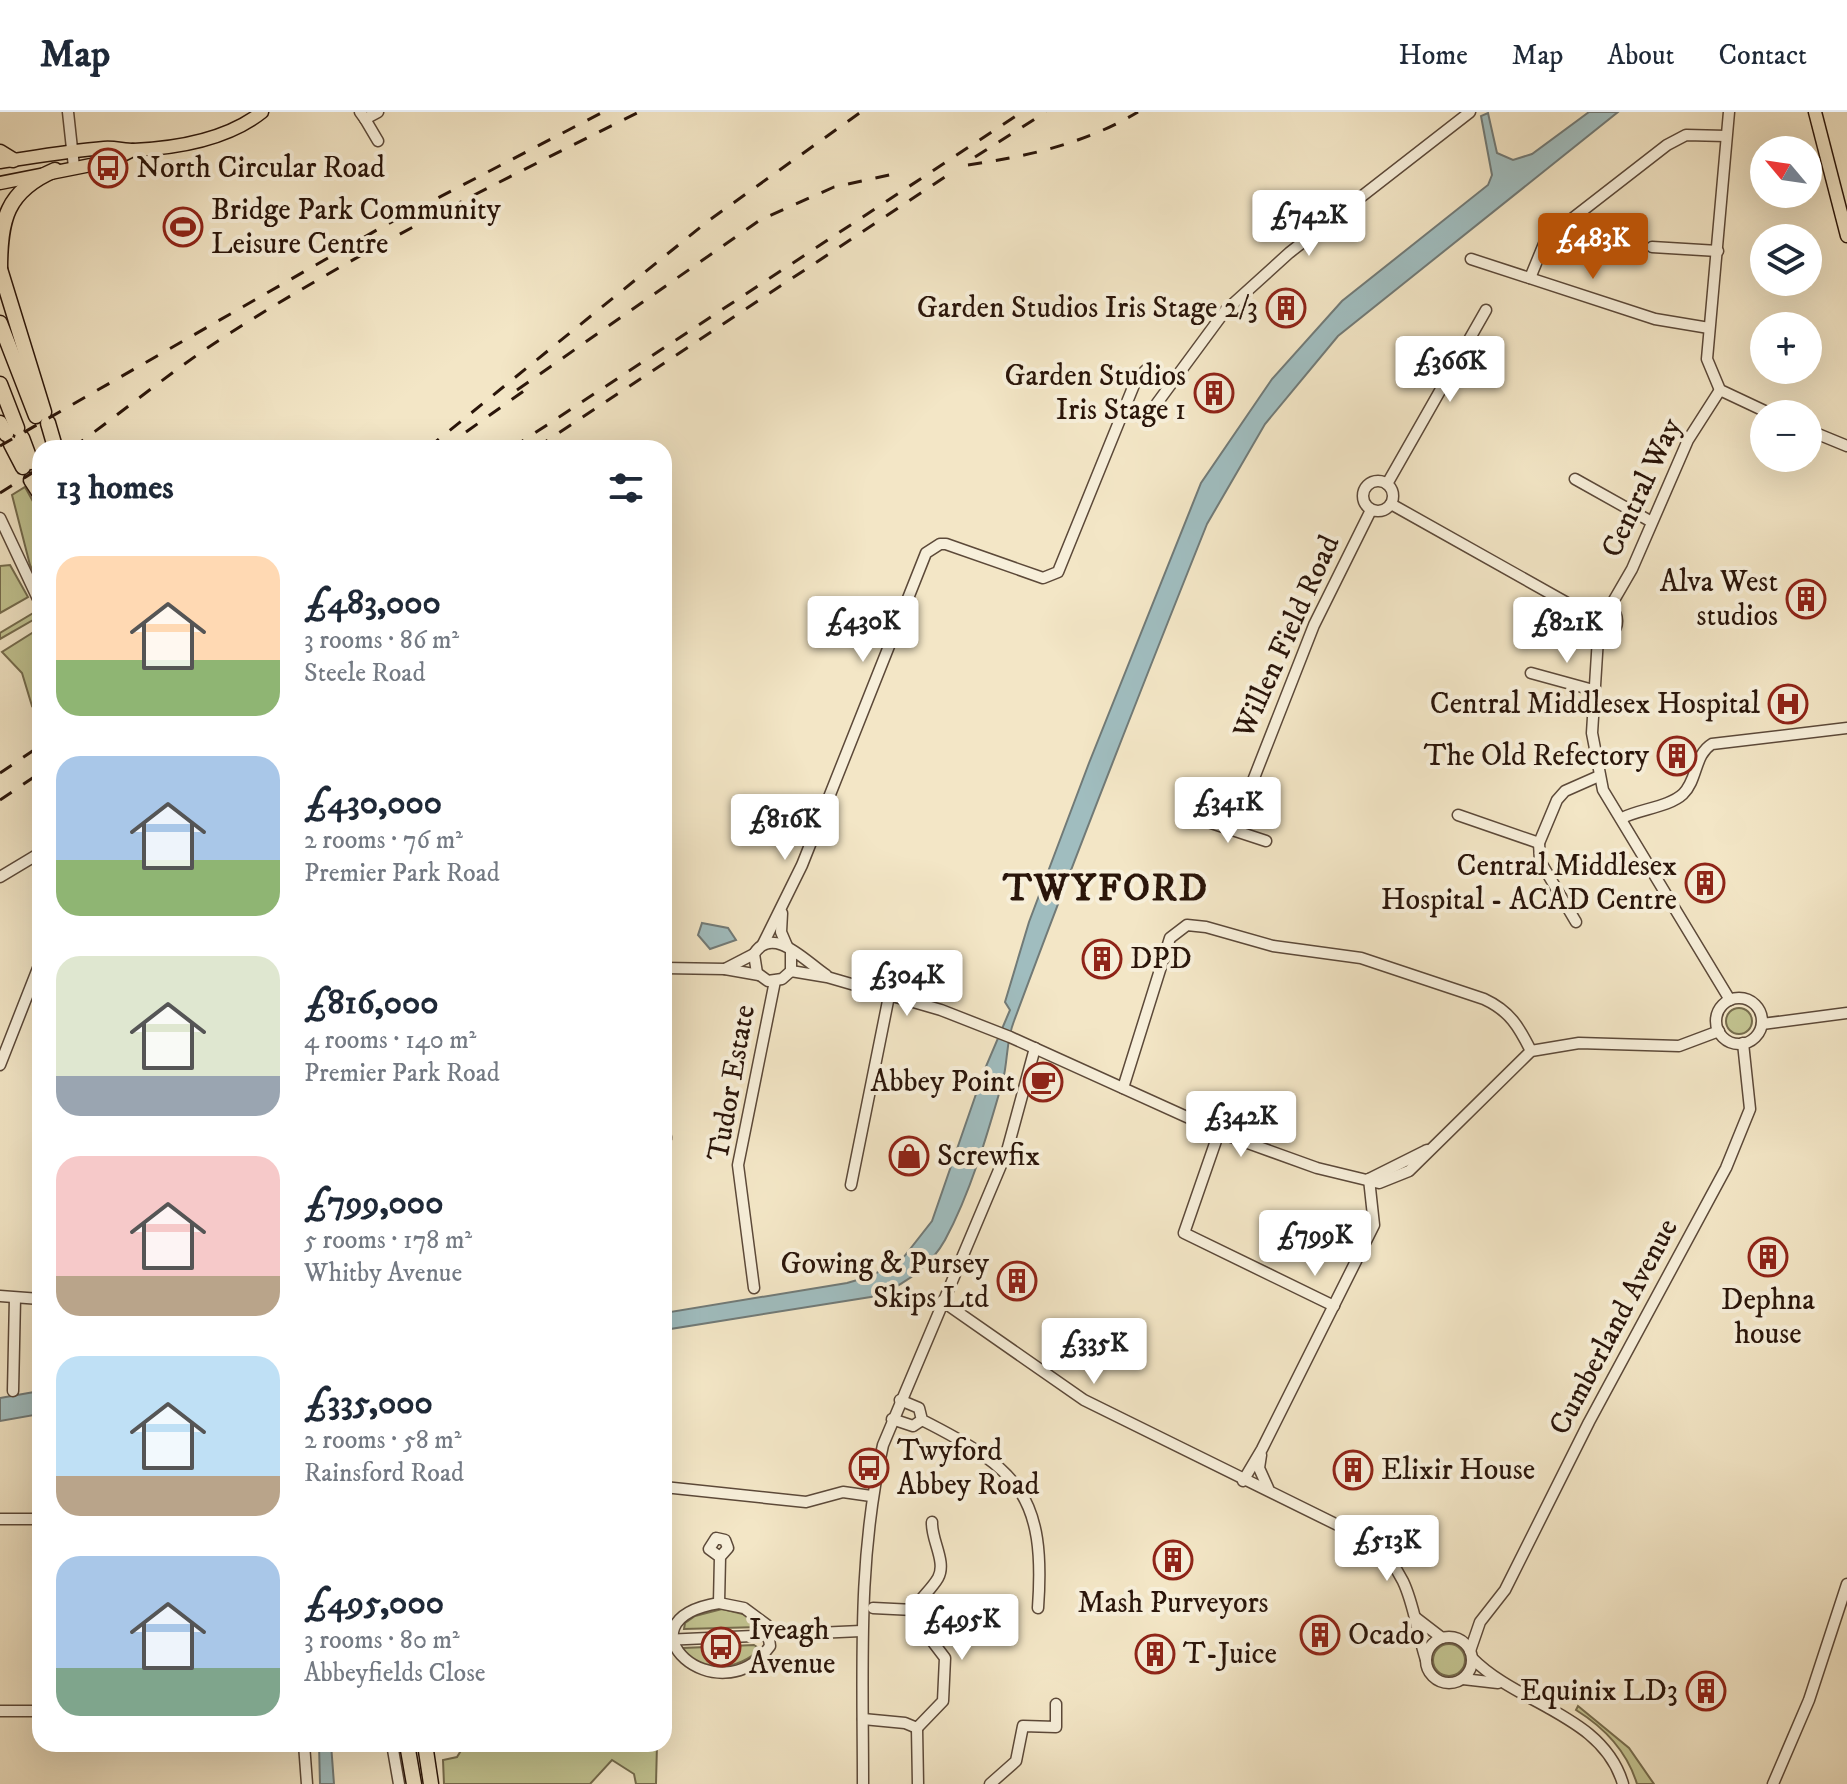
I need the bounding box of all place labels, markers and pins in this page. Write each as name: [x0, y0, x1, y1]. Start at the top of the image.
bus stop icon: North Circular Road: [87, 147, 129, 189]
place label: North Circular Road: [136, 150, 385, 187]
pin: £742K: [1253, 190, 1365, 258]
place label: Bridge Park Community Leisure Centre: [211, 192, 501, 263]
sports icon: Bridge Park Community Leisure Centre: [162, 206, 204, 248]
pin: £483K: [1537, 213, 1649, 281]
building icon: Garden Studios Iris Stage 2/3: [1265, 287, 1307, 329]
place label: Garden Studios Iris Stage 2/3: [917, 290, 1258, 327]
pin: £366K: [1394, 336, 1506, 404]
place label: Garden Studios Iris Stage 1: [1005, 358, 1186, 429]
building icon: Garden Studios Iris Stage 1: [1193, 372, 1235, 414]
place label: Alva West studios: [1660, 564, 1778, 635]
building icon: Alva West studios: [1785, 578, 1827, 620]
pin: £430K: [807, 596, 919, 664]
pin: £821K: [1511, 597, 1623, 665]
hospital icon: Central Middlesex Hospital: [1767, 683, 1809, 725]
place label: Central Middlesex Hospital: [1430, 686, 1760, 723]
building icon: The Old Refectory: [1656, 735, 1698, 777]
place label: The Old Refectory: [1424, 738, 1650, 775]
pin: £341K: [1172, 777, 1284, 845]
pin: £816K: [729, 794, 841, 862]
place label: Central Middlesex Hospital - ACAD Centre: [1381, 848, 1677, 919]
building icon: Central Middlesex Hospital - ACAD Centre: [1684, 862, 1726, 904]
building icon: DPD: [1081, 938, 1123, 980]
place label: DPD: [1130, 941, 1192, 978]
pin: £304K: [851, 950, 963, 1018]
cafe icon: Abbey Point: [1022, 1061, 1064, 1103]
place label: Abbey Point: [870, 1064, 1015, 1101]
pin: £342K: [1185, 1091, 1297, 1159]
shop icon: Screwfix: [888, 1135, 930, 1177]
place label: Screwfix: [937, 1138, 1040, 1175]
pin: £799K: [1259, 1210, 1371, 1278]
building icon: Dephna house: [1747, 1236, 1789, 1278]
place label: Gowing & Pursey Skips Ltd: [781, 1246, 990, 1317]
building icon: Gowing & Pursey Skips Ltd: [996, 1260, 1038, 1302]
place label: Dephna house: [1721, 1282, 1815, 1353]
pin: £335K: [1038, 1318, 1150, 1386]
place label: Twyford Abbey Road: [897, 1433, 1039, 1504]
bus stop icon: Twyford Abbey Road: [848, 1447, 890, 1489]
building icon: Elixir House: [1332, 1449, 1374, 1491]
place label: Elixir House: [1381, 1452, 1535, 1489]
pin: £513K: [1331, 1515, 1443, 1583]
building icon: Mash Purveyors: [1152, 1539, 1194, 1581]
place label: Mash Purveyors: [1077, 1585, 1269, 1622]
pin: £495K: [906, 1594, 1018, 1662]
place label: Iveagh Avenue: [749, 1612, 836, 1683]
building icon: Ocado: [1299, 1614, 1341, 1656]
place label: Ocado: [1348, 1617, 1424, 1654]
bus stop icon: Iveagh Avenue: [700, 1626, 742, 1668]
building icon: T-Juice: [1134, 1633, 1176, 1675]
place label: T-Juice: [1183, 1636, 1277, 1673]
building icon: Equinix LD3: [1685, 1670, 1727, 1712]
place label: Equinix LD3: [1520, 1673, 1678, 1710]

